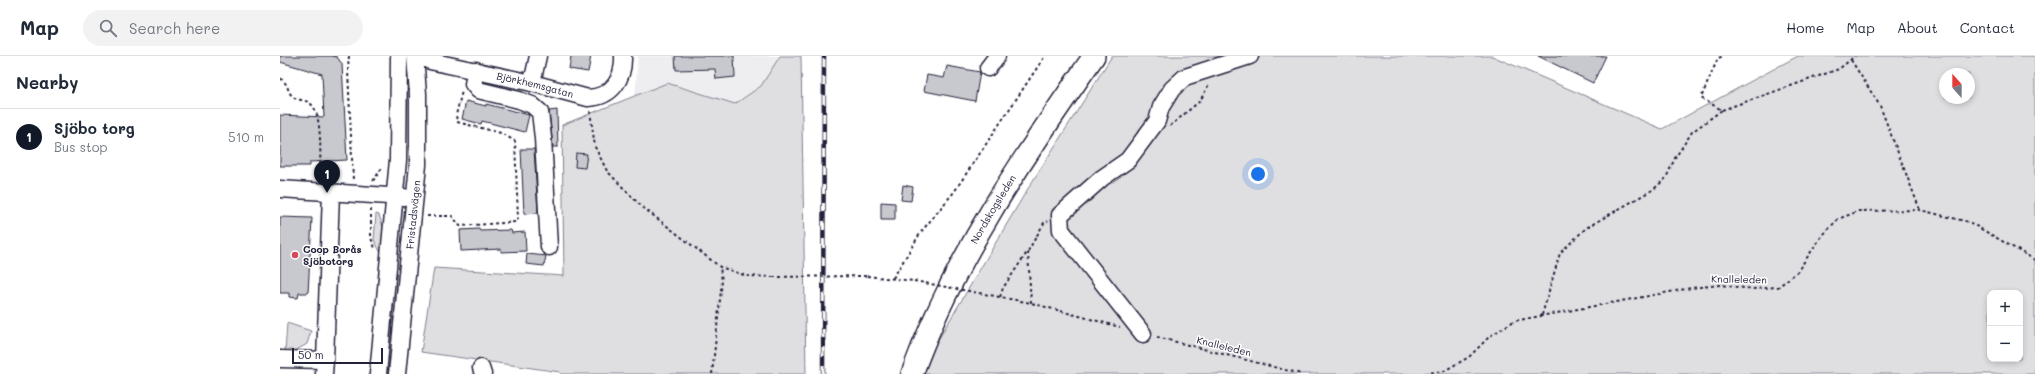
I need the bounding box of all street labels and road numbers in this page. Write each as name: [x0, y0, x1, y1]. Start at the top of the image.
street label: Björkhemsgatan: [495, 69, 575, 101]
street label: Nordskogsleden: [967, 172, 1019, 246]
street label: Fristadsvägen: [403, 180, 423, 250]
street label: Knalleleden: [1711, 272, 1767, 286]
street label: Knalleleden: [1195, 332, 1253, 360]

